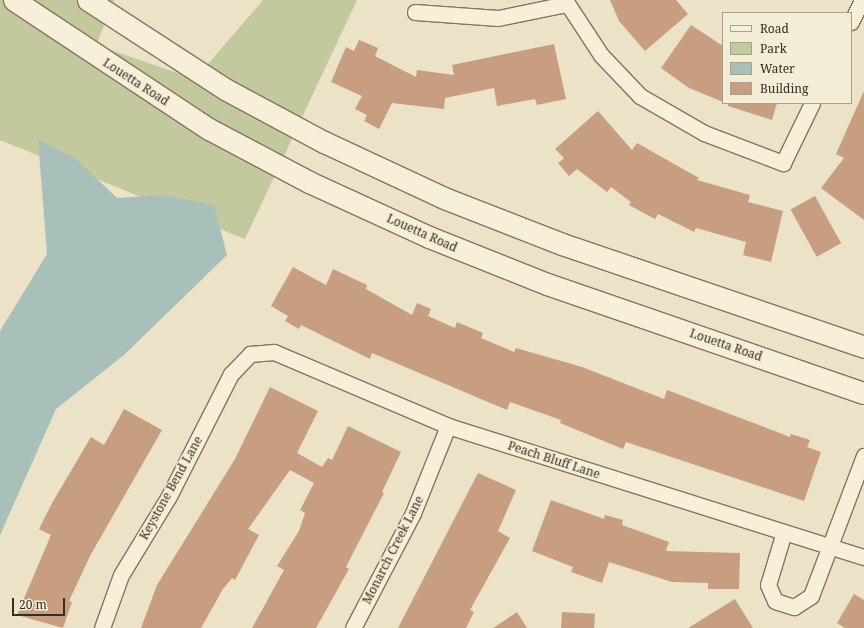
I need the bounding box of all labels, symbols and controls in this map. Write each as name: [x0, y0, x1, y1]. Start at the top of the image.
legend: [722, 12, 852, 104]
text: Road: [760, 20, 789, 37]
text: Park: [760, 40, 787, 57]
street label: Louetta Road: [100, 55, 172, 109]
text: Water: [760, 60, 795, 77]
text: Building: [760, 80, 808, 97]
street label: Louetta Road: [385, 211, 459, 255]
street label: Louetta Road: [688, 326, 764, 364]
street label: Keystone Bend Lane: [137, 434, 205, 542]
street label: Peach Bluff Lane: [506, 438, 602, 482]
street label: Monarch Creek Lane: [359, 494, 427, 606]
scale bar: [14, 590, 67, 616]
text: 20 m: [19, 596, 47, 613]

